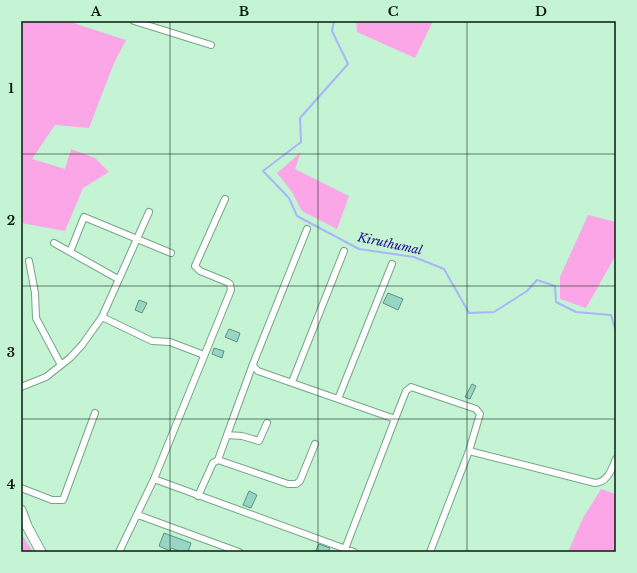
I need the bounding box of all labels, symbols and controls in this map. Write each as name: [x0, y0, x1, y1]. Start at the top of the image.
text: A: [90, 3, 102, 20]
text: B: [239, 3, 249, 20]
text: C: [388, 3, 399, 20]
text: D: [535, 3, 547, 20]
text: 1: [8, 80, 14, 97]
text: 2: [7, 212, 15, 229]
water label: Kiruthumal: [355, 229, 424, 258]
text: 3: [7, 344, 15, 361]
text: 4: [7, 476, 16, 493]

